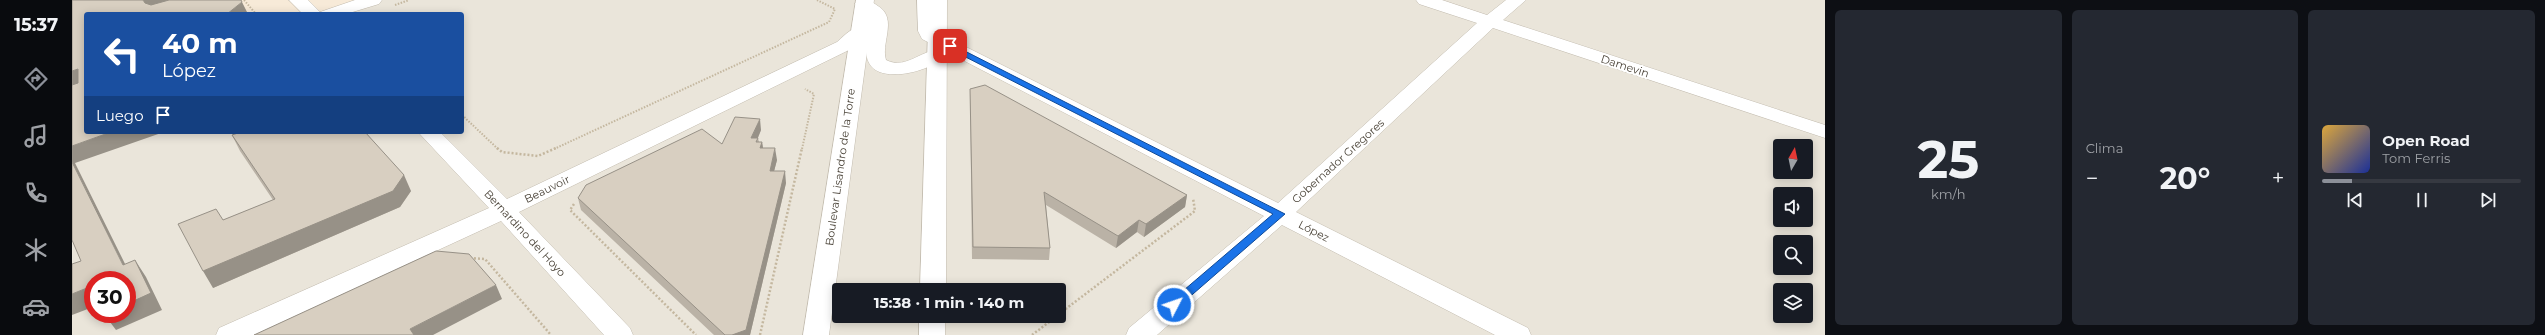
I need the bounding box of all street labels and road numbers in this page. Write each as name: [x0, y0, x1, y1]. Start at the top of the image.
street label: Damevin: [1599, 52, 1651, 80]
street label: Boulevar Lisandro de la Torre: [822, 87, 858, 247]
street label: Gobernador Gregores: [1289, 115, 1388, 206]
street label: Beauvoir: [522, 172, 572, 206]
street label: Bernardino del Hoyo: [481, 187, 569, 279]
street label: López: [1296, 217, 1332, 245]

